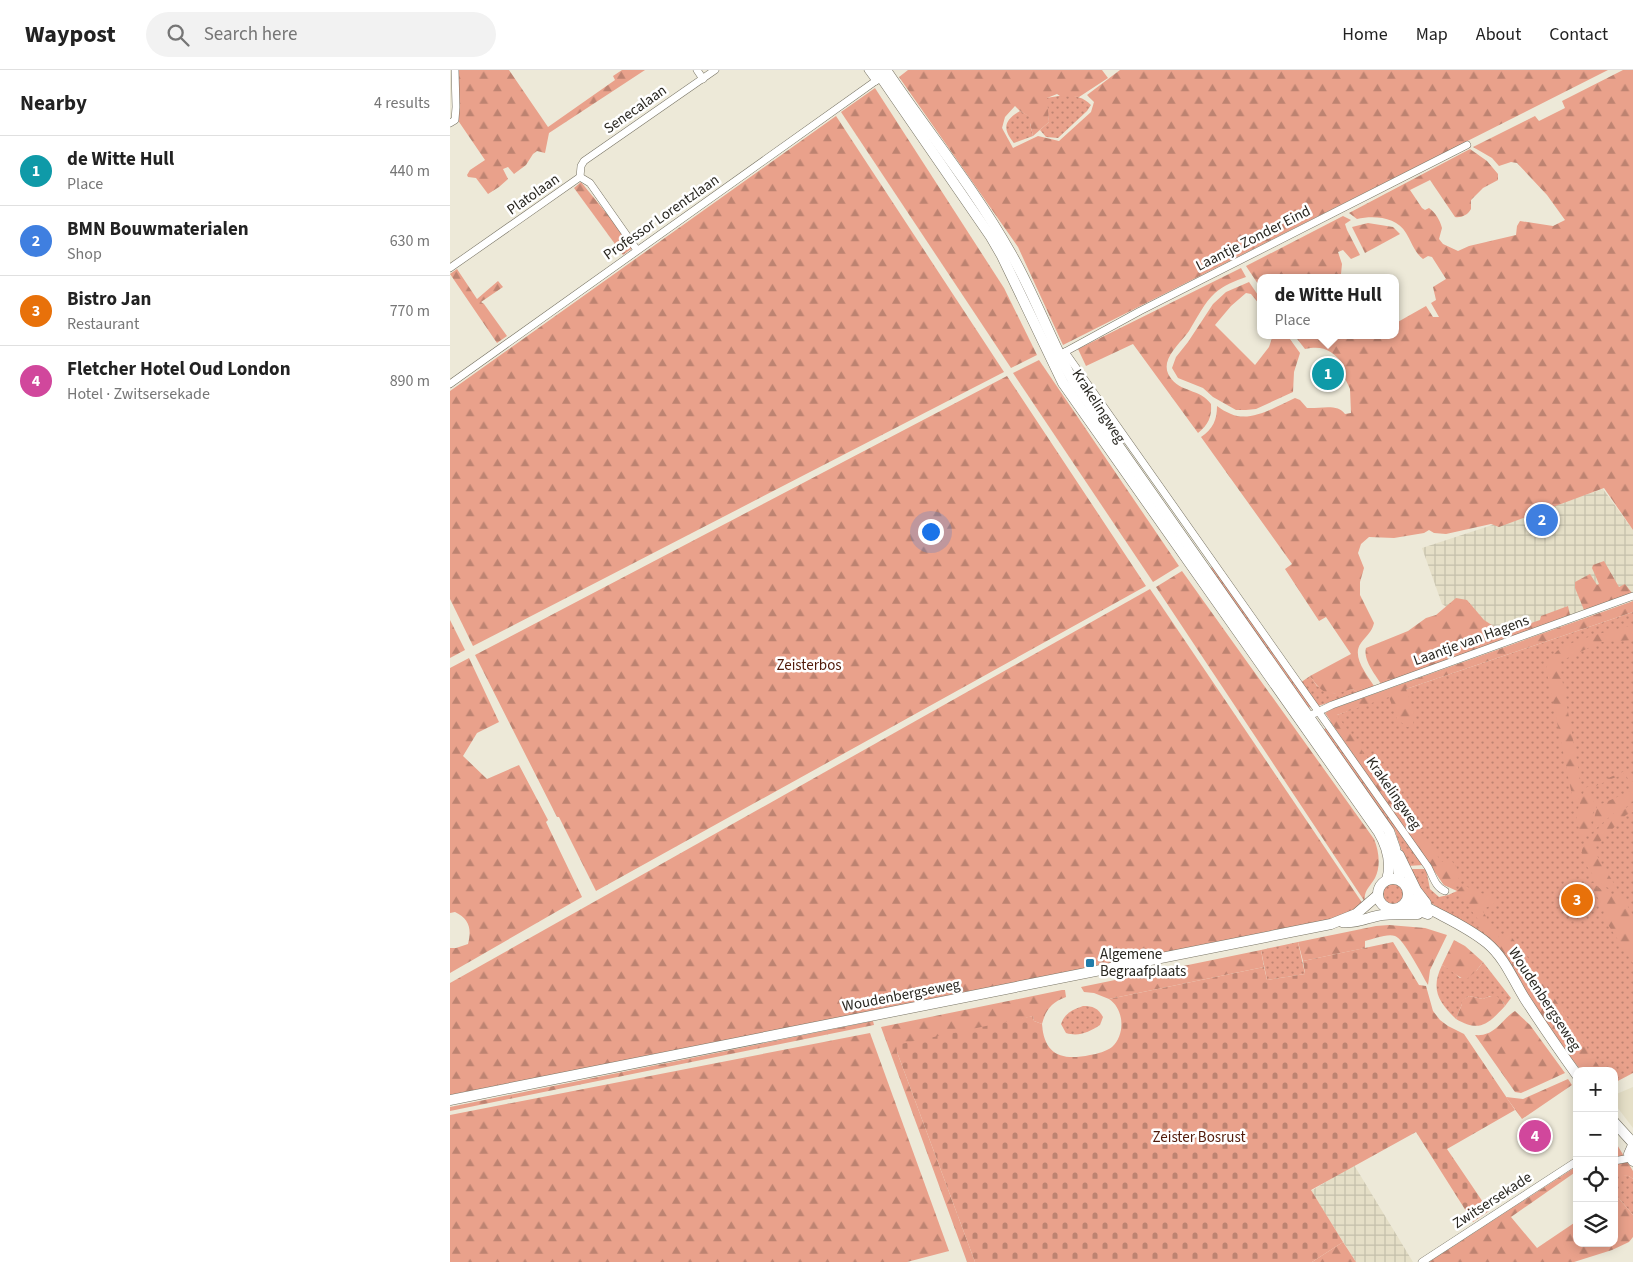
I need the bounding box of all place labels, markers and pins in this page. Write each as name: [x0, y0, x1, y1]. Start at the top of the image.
pin: 1: [1312, 355, 1344, 393]
pin: 2: [1526, 501, 1558, 539]
pin: 3: [1561, 881, 1593, 919]
place label: Algemene Begraafplaats: [1100, 944, 1186, 982]
marker: Algemene Begraafplaats: [1084, 957, 1096, 969]
pin: 4: [1519, 1117, 1551, 1155]

